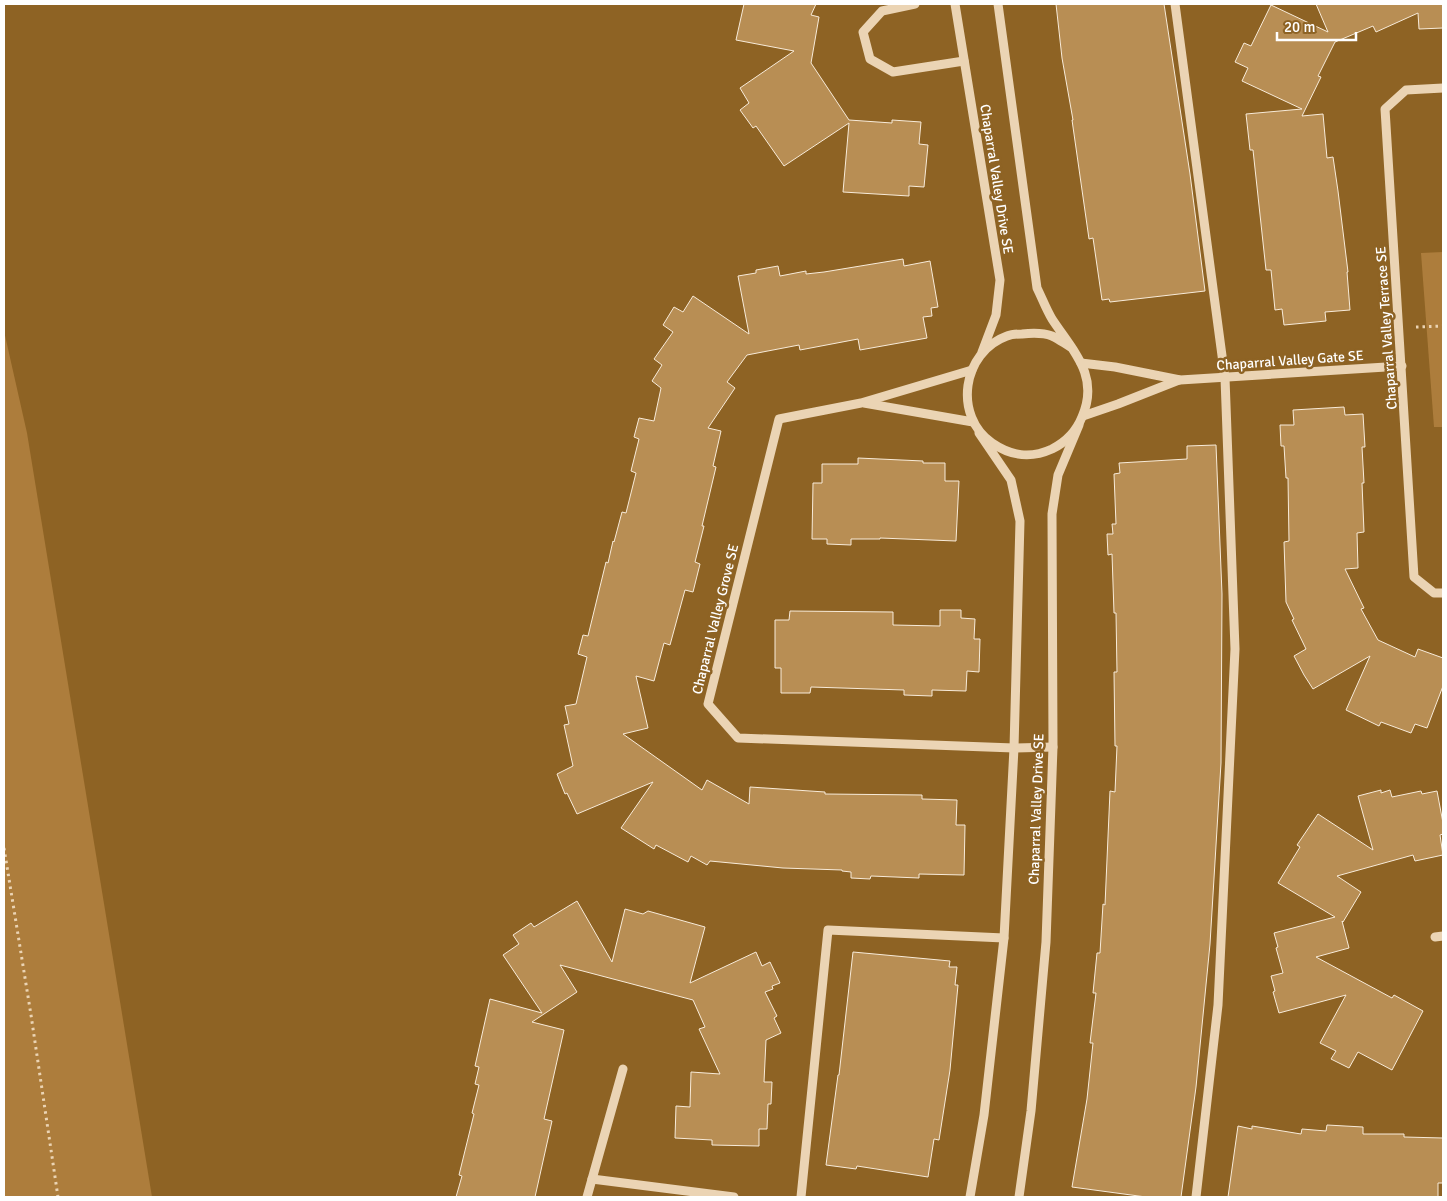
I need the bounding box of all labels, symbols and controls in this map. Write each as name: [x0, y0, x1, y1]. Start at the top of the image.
scale bar: [1277, 10, 1356, 42]
text: 20 m: [1284, 18, 1315, 36]
street label: Chaparral Valley Drive SE: [976, 103, 1017, 255]
street label: Chaparral Valley Terrace SE: [1372, 246, 1401, 410]
street label: Chaparral Valley Gate SE: [1216, 347, 1364, 374]
street label: Chaparral Valley Grove SE: [689, 542, 742, 696]
street label: Chaparral Valley Drive SE: [1025, 733, 1048, 885]

